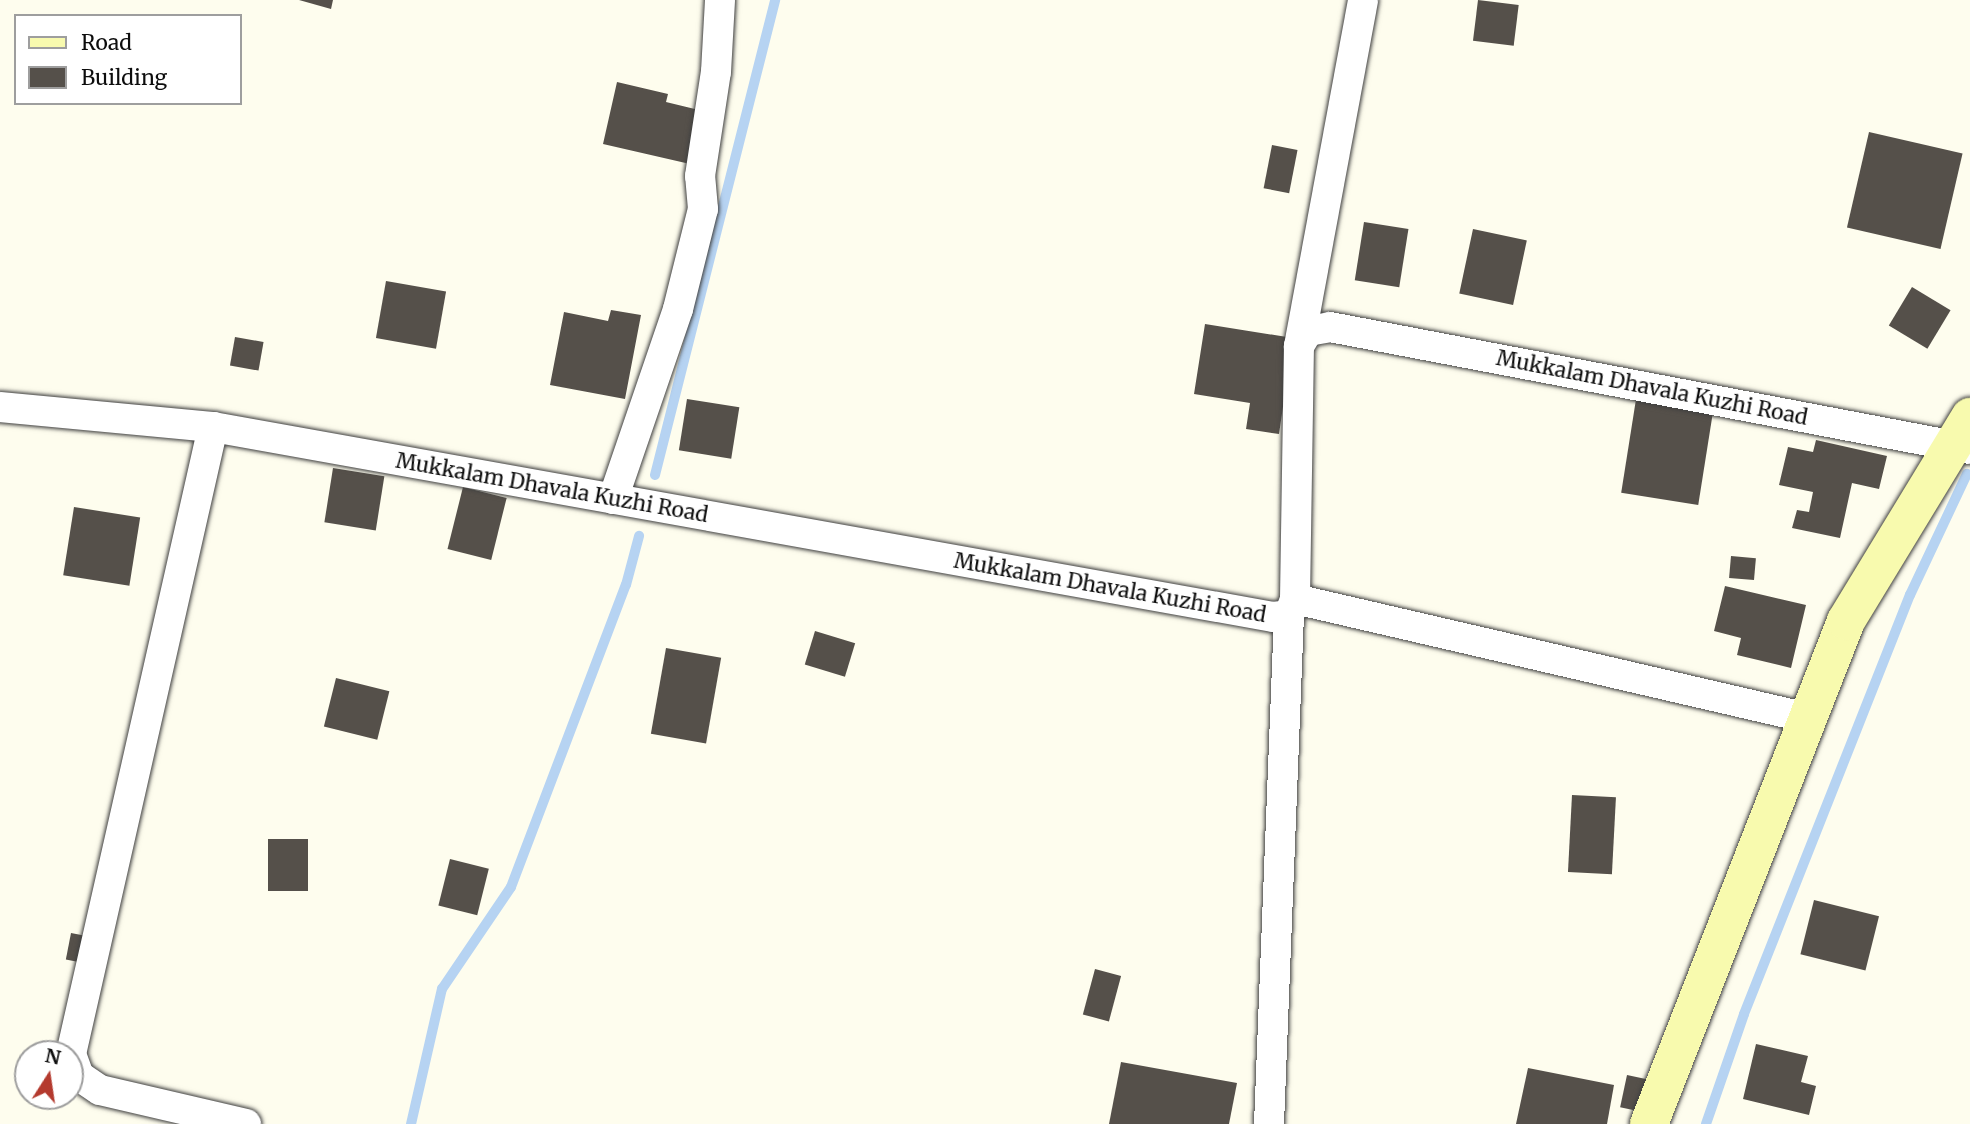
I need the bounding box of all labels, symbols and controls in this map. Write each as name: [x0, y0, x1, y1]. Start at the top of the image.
legend: [14, 14, 242, 105]
text: Road: [81, 29, 132, 56]
text: Building: [81, 64, 167, 91]
street label: Mukkalam Dhavala Kuzhi Road: [1494, 345, 1810, 431]
street label: Mukkalam Dhavala Kuzhi Road: [394, 448, 710, 528]
street label: Mukkalam Dhavala Kuzhi Road: [952, 548, 1268, 628]
north arrow: [14, 1040, 84, 1110]
text: N: [43, 1043, 63, 1070]

